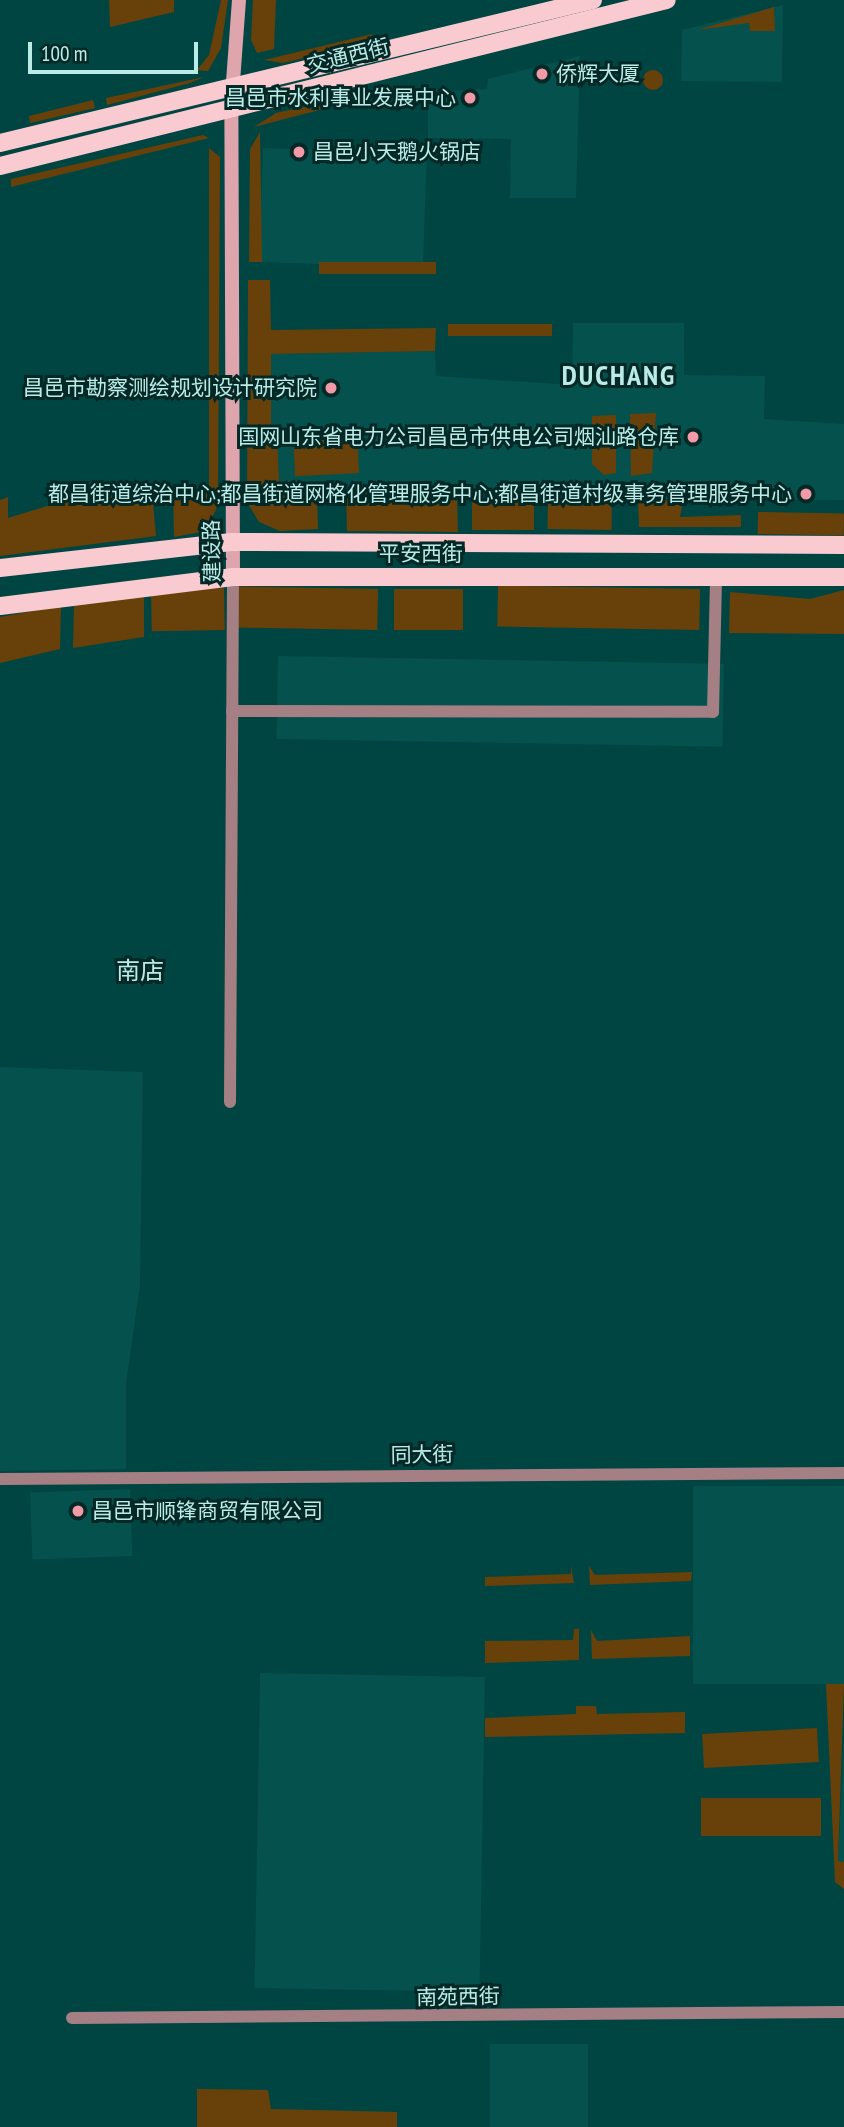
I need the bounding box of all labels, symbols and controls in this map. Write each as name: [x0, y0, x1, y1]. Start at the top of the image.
scale bar: [32, 28, 201, 72]
street label: 交通西街: [304, 34, 392, 78]
text: 100 m: [41, 40, 87, 67]
place label: 侨辉大厦: [556, 61, 640, 87]
marker: 侨辉大厦: [534, 66, 550, 82]
place label: 昌邑市水利事业发展中心: [225, 85, 456, 111]
marker: 昌邑市水利事业发展中心: [462, 90, 478, 106]
place label: 昌邑小天鹅火锅店: [313, 139, 481, 165]
marker: 昌邑小天鹅火锅店: [291, 144, 307, 160]
district label: DUCHANG: [563, 358, 675, 392]
place label: 昌邑市勘察测绘规划设计研究院: [23, 375, 317, 401]
marker: 昌邑市勘察测绘规划设计研究院: [323, 380, 339, 396]
place label: 国网山东省电力公司昌邑市供电公司烟汕路仓库: [238, 424, 679, 450]
marker: 国网山东省电力公司昌邑市供电公司烟汕路仓库: [685, 429, 701, 445]
place label: 都昌街道综治中心;都昌街道网格化管理服务中心;都昌街道村级事务管理服务中心: [48, 481, 792, 507]
marker: 都昌街道综治中心;都昌街道网格化管理服务中心;都昌街道村级事务管理服务中心: [798, 486, 814, 502]
street label: 建设路: [199, 519, 225, 583]
street label: 平安西街: [379, 541, 463, 567]
district label: 南店: [116, 957, 164, 985]
street label: 同大街: [390, 1442, 454, 1468]
place label: 昌邑市顺锋商贸有限公司: [92, 1498, 323, 1524]
marker: 昌邑市顺锋商贸有限公司: [70, 1503, 86, 1519]
street label: 南苑西街: [416, 1984, 500, 2010]

